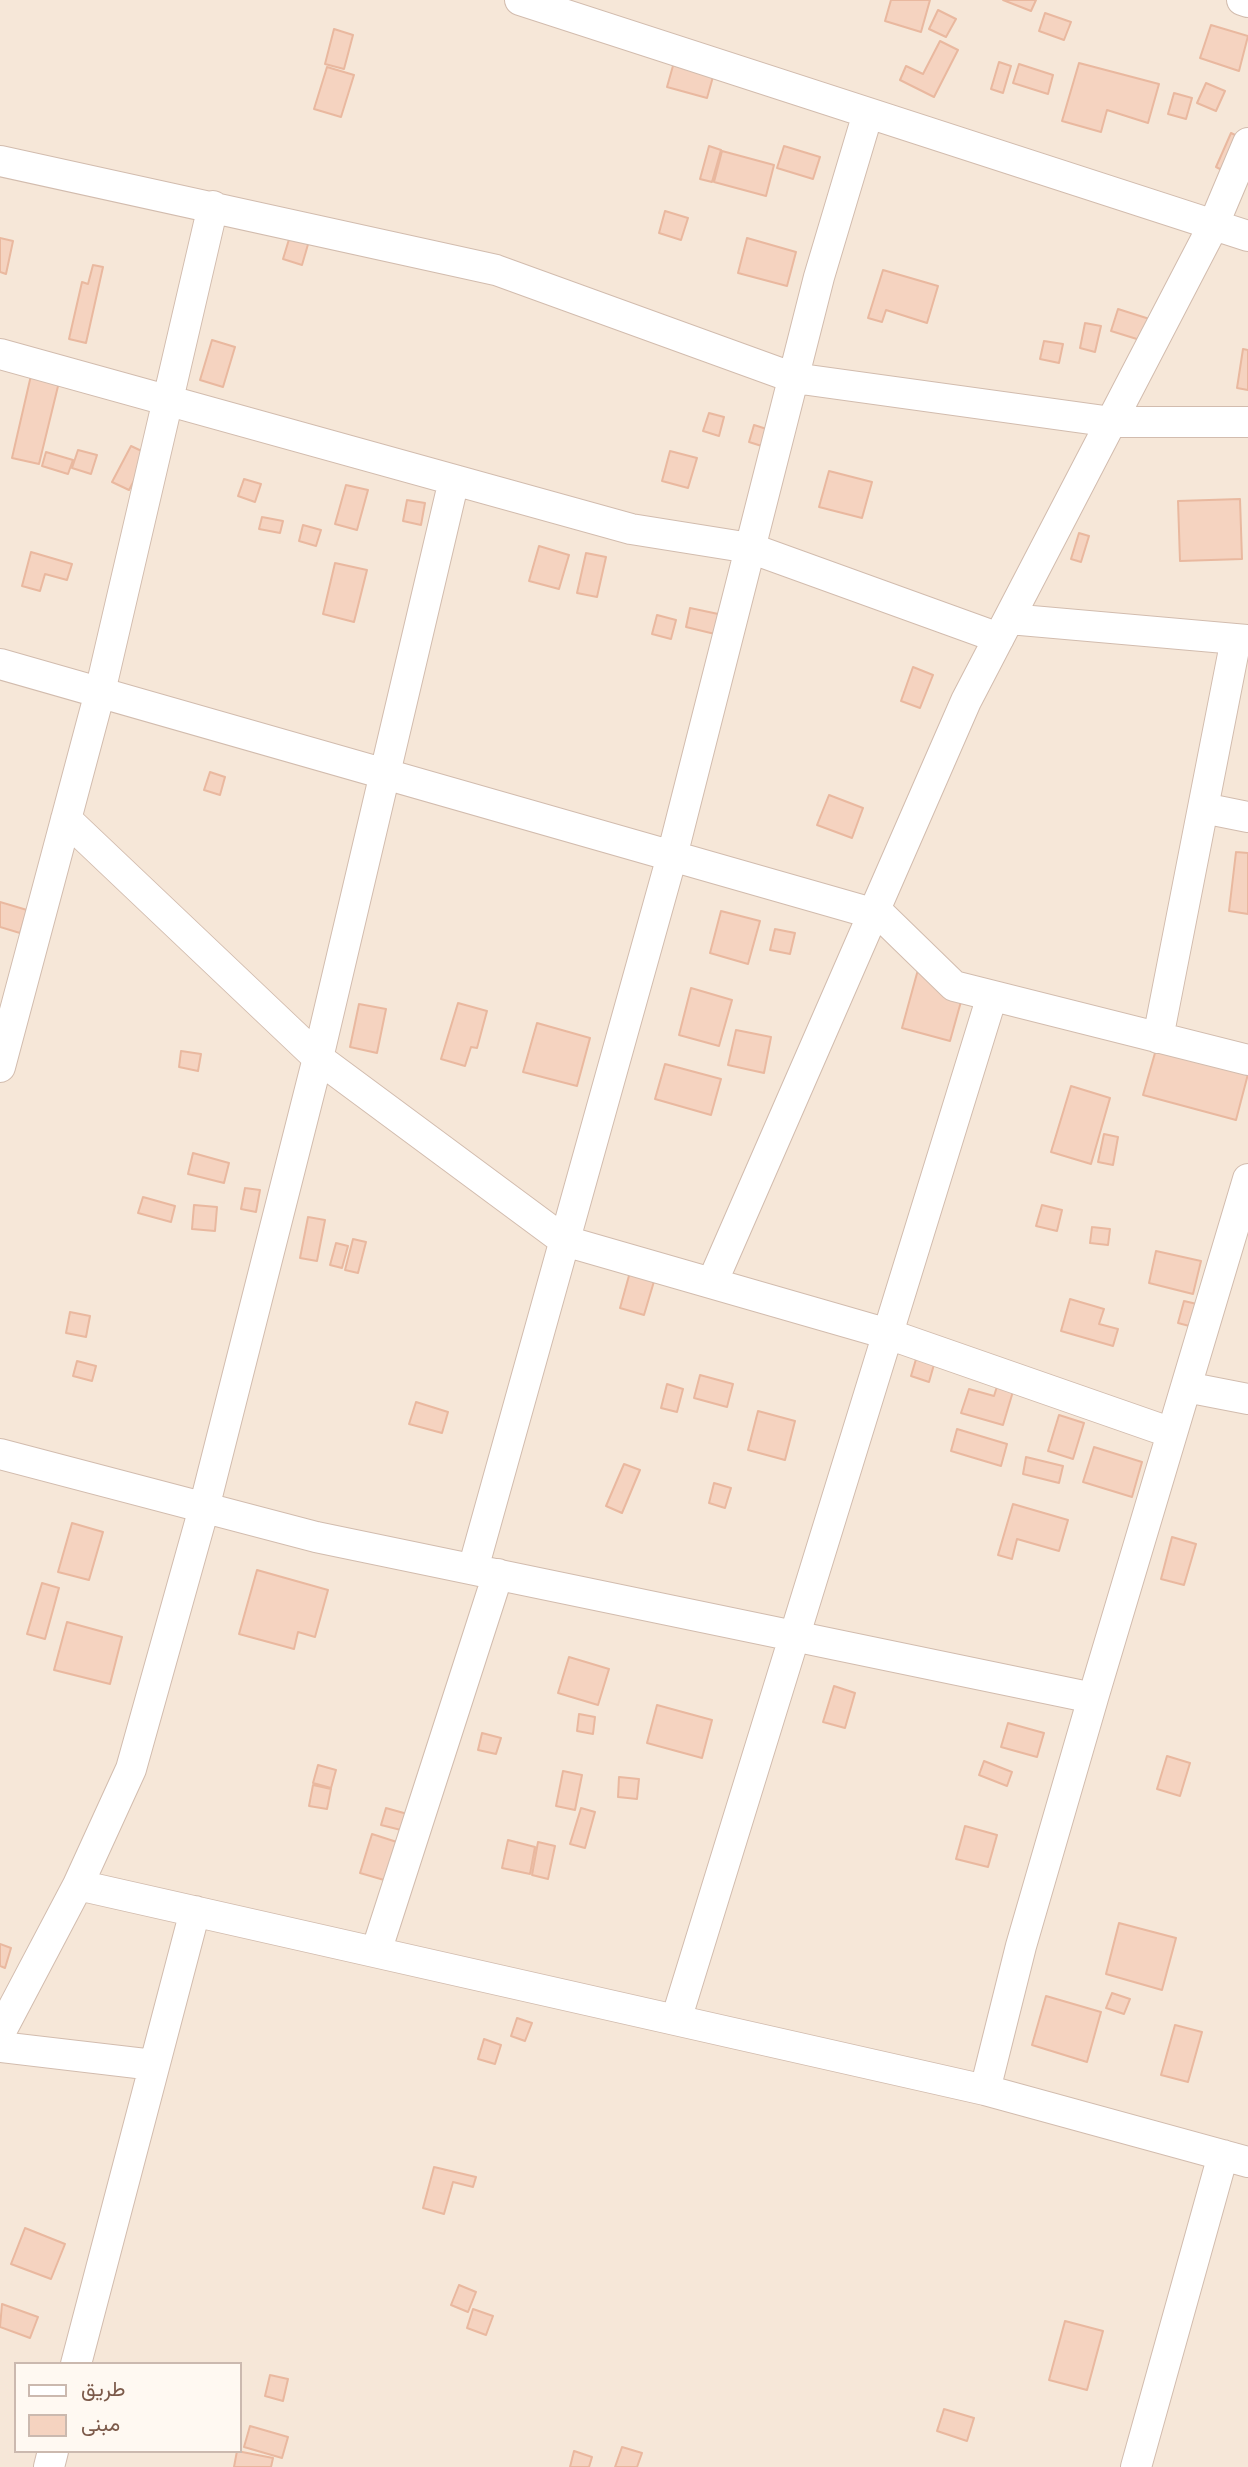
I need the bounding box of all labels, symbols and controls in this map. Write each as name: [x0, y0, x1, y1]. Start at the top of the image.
legend: [14, 2362, 242, 2453]
text: طريق: [81, 2374, 126, 2402]
text: مبنى: [81, 2409, 120, 2437]

